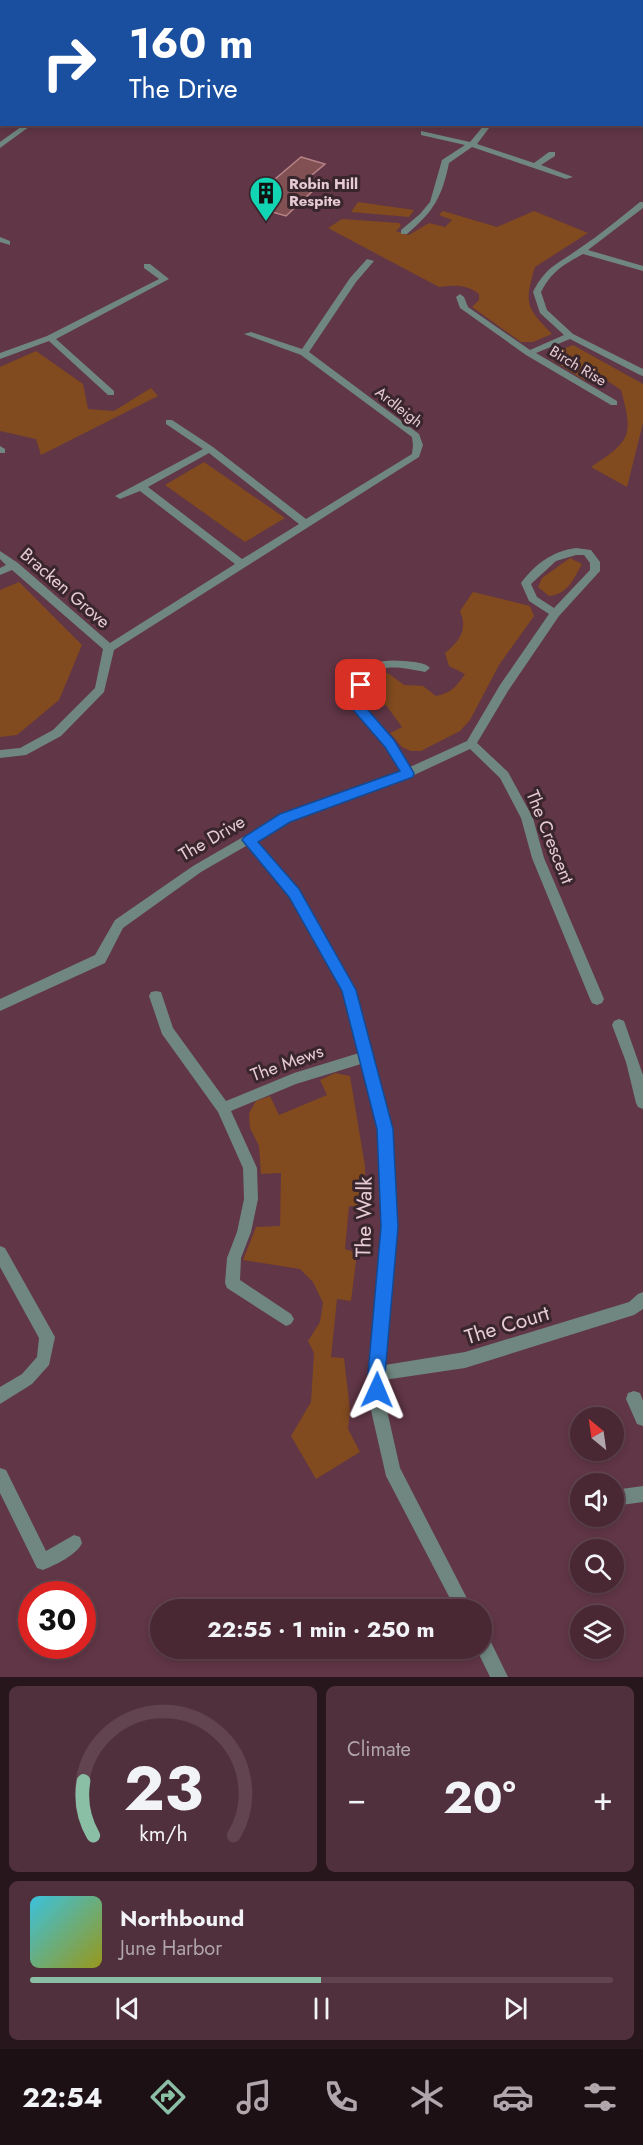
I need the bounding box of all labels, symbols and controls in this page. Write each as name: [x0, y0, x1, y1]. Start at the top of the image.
text: 160 m: [129, 13, 253, 74]
icon: right: [30, 24, 108, 102]
text: The Drive: [129, 69, 238, 108]
place label: Robin Hill Respite: [289, 173, 358, 212]
building icon: Robin Hill Respite: [248, 175, 284, 222]
street label: Birch Rise: [545, 340, 611, 392]
street label: Ardleigh: [371, 381, 427, 433]
street label: Bracken Grove: [14, 542, 116, 634]
pin: [335, 659, 386, 710]
icon: arrive: [344, 668, 377, 701]
street label: The Crescent: [519, 786, 581, 888]
street label: The Drive: [174, 809, 250, 867]
street label: The Mews: [247, 1038, 327, 1088]
street label: The Walk: [348, 1176, 380, 1258]
street label: The Court: [461, 1298, 553, 1352]
position arrow: [345, 1358, 409, 1422]
north arrow: [570, 1407, 624, 1461]
map controls: [570, 1407, 624, 1659]
button: sound: [570, 1473, 624, 1527]
button: search: [570, 1539, 624, 1593]
speed limit sign: 30: [18, 1581, 96, 1659]
button: layers: [570, 1605, 624, 1659]
text: 22:55 · 1 min · 250 m: [207, 1613, 435, 1645]
text: Climate: [347, 1735, 411, 1764]
text: 23: [123, 1743, 203, 1833]
text: 20°: [443, 1765, 516, 1830]
text: −: [347, 1775, 366, 1822]
text: +: [593, 1775, 613, 1822]
text: km/h: [139, 1818, 187, 1849]
text: Northbound: [120, 1902, 244, 1934]
text: June Harbor: [120, 1934, 222, 1963]
icon: previous: [111, 1992, 144, 2025]
icon: pause: [305, 1992, 338, 2025]
icon: next: [499, 1992, 532, 2025]
icon: directions: [147, 2076, 189, 2118]
icon: music: [233, 2076, 275, 2118]
icon: phone: [320, 2076, 362, 2118]
icon: climate: [406, 2076, 448, 2118]
icon: car: [492, 2076, 534, 2118]
icon: filters: [579, 2076, 621, 2118]
text: 22:54: [22, 2078, 103, 2117]

